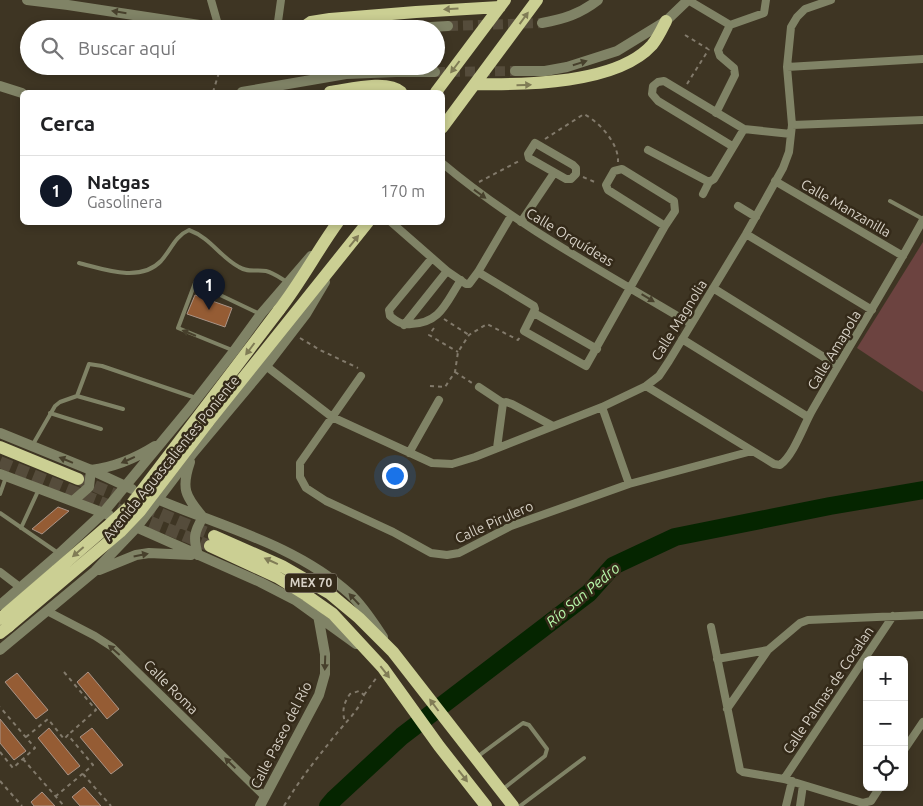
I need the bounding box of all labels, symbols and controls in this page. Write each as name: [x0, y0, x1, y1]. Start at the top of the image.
one-way arrow: [443, 6, 459, 14]
one-way arrow: [110, 8, 126, 16]
one-way arrow: [519, 11, 529, 25]
search box: [20, 20, 445, 75]
icon: search: [38, 34, 66, 62]
text: Buscar aquí: [78, 37, 176, 59]
one-way arrow: [573, 59, 588, 67]
one-way arrow: [450, 60, 460, 74]
one-way arrow: [516, 80, 532, 88]
text: Cerca: [40, 111, 95, 135]
text: Natgas: [87, 171, 150, 193]
street label: Calle Manzanilla: [798, 176, 894, 240]
text: 1: [51, 182, 61, 200]
text: 170 m: [380, 182, 425, 200]
one-way arrow: [473, 189, 487, 199]
text: Gasolinera: [87, 193, 162, 211]
street label: Calle Orquídeas: [523, 205, 617, 269]
one-way arrow: [348, 235, 359, 248]
pin: 1: [193, 269, 225, 310]
street label: Calle Magnolia: [648, 277, 710, 363]
one-way arrow: [641, 294, 654, 303]
street label: Calle Amapola: [804, 307, 864, 393]
one-way arrow: [181, 329, 196, 337]
one-way arrow: [244, 342, 255, 355]
street label: Avenida Aguascalientes Poniente: [99, 372, 243, 544]
one-way arrow: [59, 455, 73, 463]
one-way arrow: [121, 456, 136, 464]
your location: [382, 463, 408, 489]
street label: Calle Pirulero: [452, 498, 536, 546]
one-way arrow: [71, 547, 84, 558]
one-way arrow: [134, 550, 150, 558]
one-way arrow: [264, 557, 278, 565]
water label: Río San Pedro: [543, 559, 623, 630]
road number: MEX 70: [285, 574, 337, 592]
one-way arrow: [348, 593, 360, 605]
street label: Calle Palmas de Cocalan: [779, 623, 877, 757]
one-way arrow: [107, 644, 120, 655]
one-way arrow: [321, 656, 329, 672]
map controls: [863, 656, 908, 791]
button: +: [863, 656, 908, 701]
street label: Calle Roma: [141, 657, 201, 717]
one-way arrow: [379, 665, 390, 678]
street label: Calle Paseo del Río: [247, 679, 315, 791]
one-way arrow: [429, 698, 439, 712]
button: −: [863, 701, 908, 746]
button: locate: [863, 746, 908, 791]
one-way arrow: [224, 757, 236, 769]
one-way arrow: [457, 769, 468, 782]

